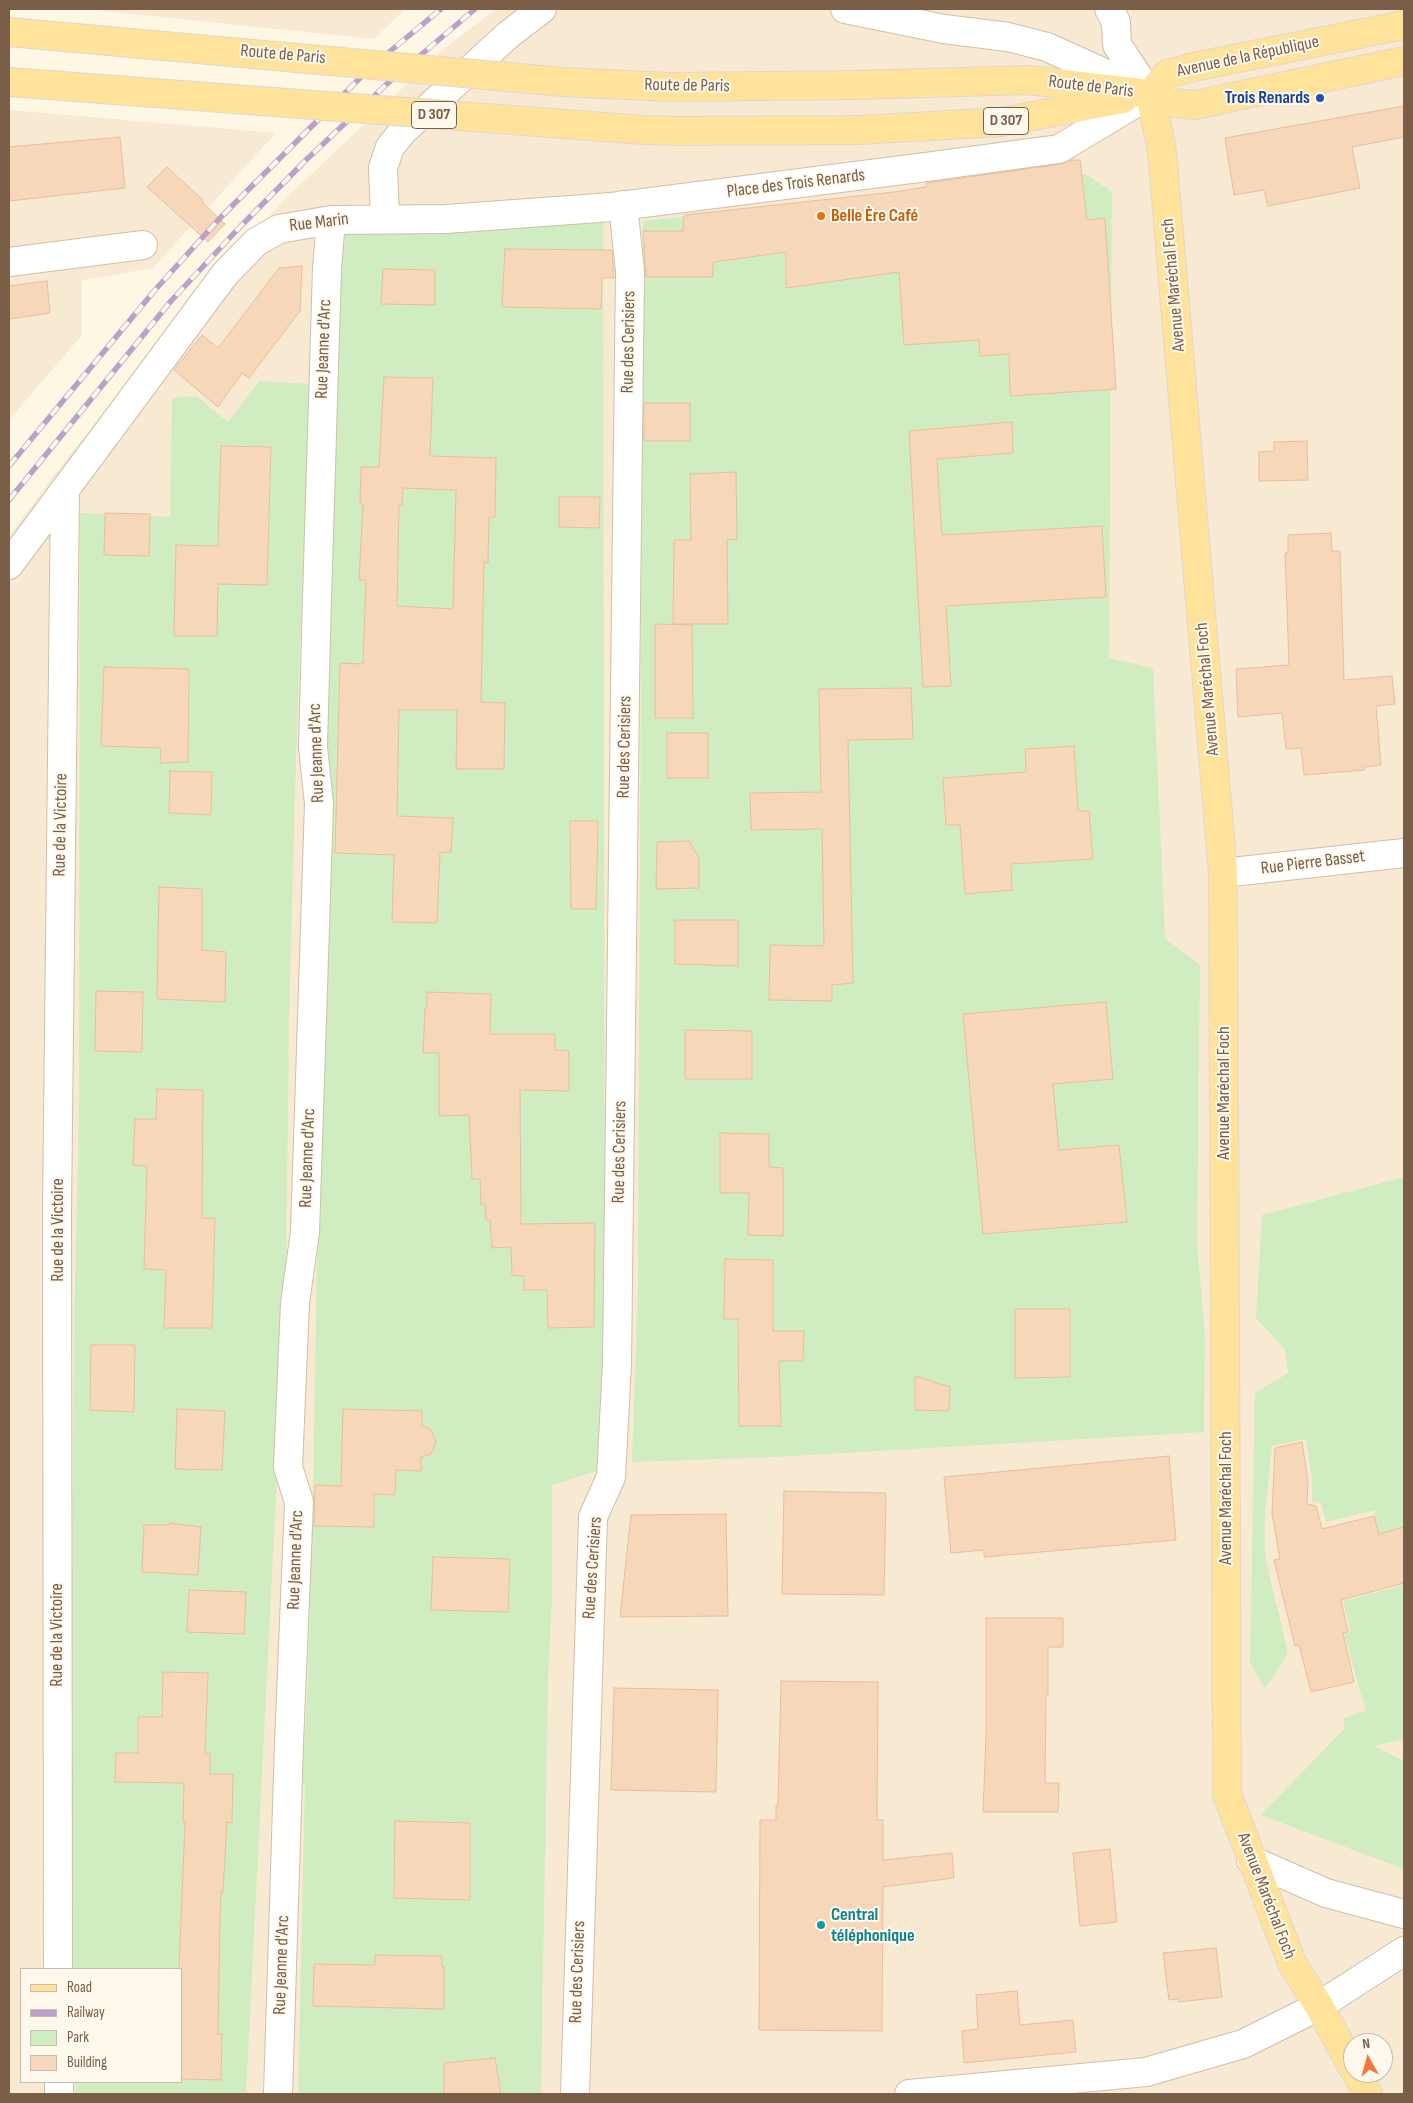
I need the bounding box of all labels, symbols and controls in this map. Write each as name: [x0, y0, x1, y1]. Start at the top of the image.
street label: Avenue de la République: [1175, 31, 1321, 83]
street label: Route de Paris: [240, 41, 326, 69]
street label: Route de Paris: [1047, 71, 1135, 103]
street label: Route de Paris: [644, 74, 730, 98]
place label: Trois Renards: [1225, 87, 1310, 109]
marker: Trois Renards: [1314, 92, 1326, 104]
road number: D 307: [412, 102, 456, 128]
road number: D 307: [984, 108, 1028, 134]
street label: Place des Trois Renards: [726, 165, 866, 203]
place label: Belle Ère Café: [831, 205, 918, 227]
street label: Rue Marin: [288, 209, 350, 237]
marker: Belle Ère Café: [815, 210, 827, 222]
street label: Avenue Maréchal Foch: [1157, 218, 1191, 352]
street label: Rue des Cerisiers: [617, 290, 641, 394]
street label: Rue Jeanne d'Arc: [311, 299, 337, 399]
street label: Avenue Maréchal Foch: [1191, 622, 1225, 756]
street label: Rue des Cerisiers: [613, 695, 637, 799]
street label: Rue Jeanne d'Arc: [304, 703, 330, 803]
street label: Rue de la Victoire: [49, 773, 73, 877]
street label: Rue Pierre Basset: [1260, 846, 1366, 880]
street label: Avenue Maréchal Foch: [1213, 1026, 1235, 1160]
street label: Rue des Cerisiers: [608, 1100, 632, 1204]
street label: Rue Jeanne d'Arc: [295, 1108, 321, 1208]
street label: Rue de la Victoire: [47, 1178, 69, 1282]
street label: Avenue Maréchal Foch: [1215, 1431, 1237, 1565]
street label: Rue Jeanne d'Arc: [283, 1510, 309, 1610]
street label: Rue des Cerisiers: [579, 1516, 607, 1620]
street label: Rue de la Victoire: [46, 1583, 68, 1687]
street label: Avenue Maréchal Foch: [1232, 1830, 1300, 1962]
place label: Central téléphonique: [831, 1904, 915, 1946]
street label: Rue Jeanne d'Arc: [269, 1915, 295, 2015]
marker: Central téléphonique: [815, 1919, 827, 1931]
street label: Rue des Cerisiers: [565, 1920, 591, 2024]
legend: [20, 1968, 182, 2083]
text: Road: [67, 1978, 92, 1997]
text: Railway: [67, 2003, 105, 2022]
text: Park: [67, 2028, 89, 2047]
north arrow: [1343, 2033, 1393, 2083]
text: N: [1361, 2035, 1371, 2053]
text: Building: [67, 2053, 107, 2072]

